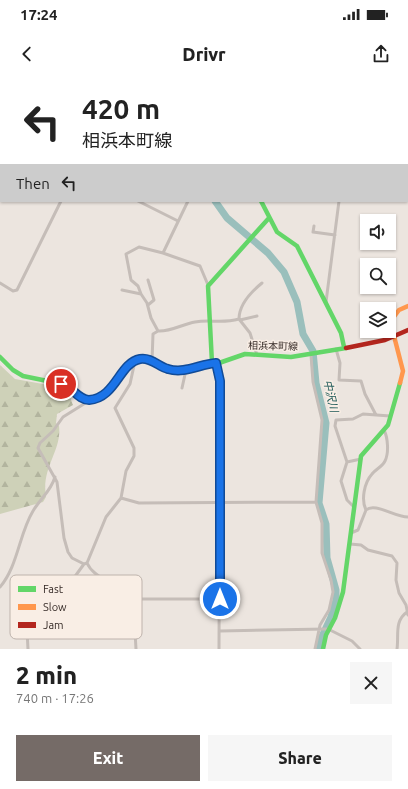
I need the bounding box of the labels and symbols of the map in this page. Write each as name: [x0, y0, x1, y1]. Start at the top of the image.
street label: 相浜本町線: [248, 340, 298, 352]
pin: [44, 367, 78, 401]
water label: 中沢川: [321, 379, 341, 414]
legend: [10, 575, 142, 639]
position arrow: [199, 578, 241, 620]
text: Fast: [43, 583, 64, 595]
text: Slow: [43, 601, 67, 613]
text: Jam: [43, 619, 64, 631]

